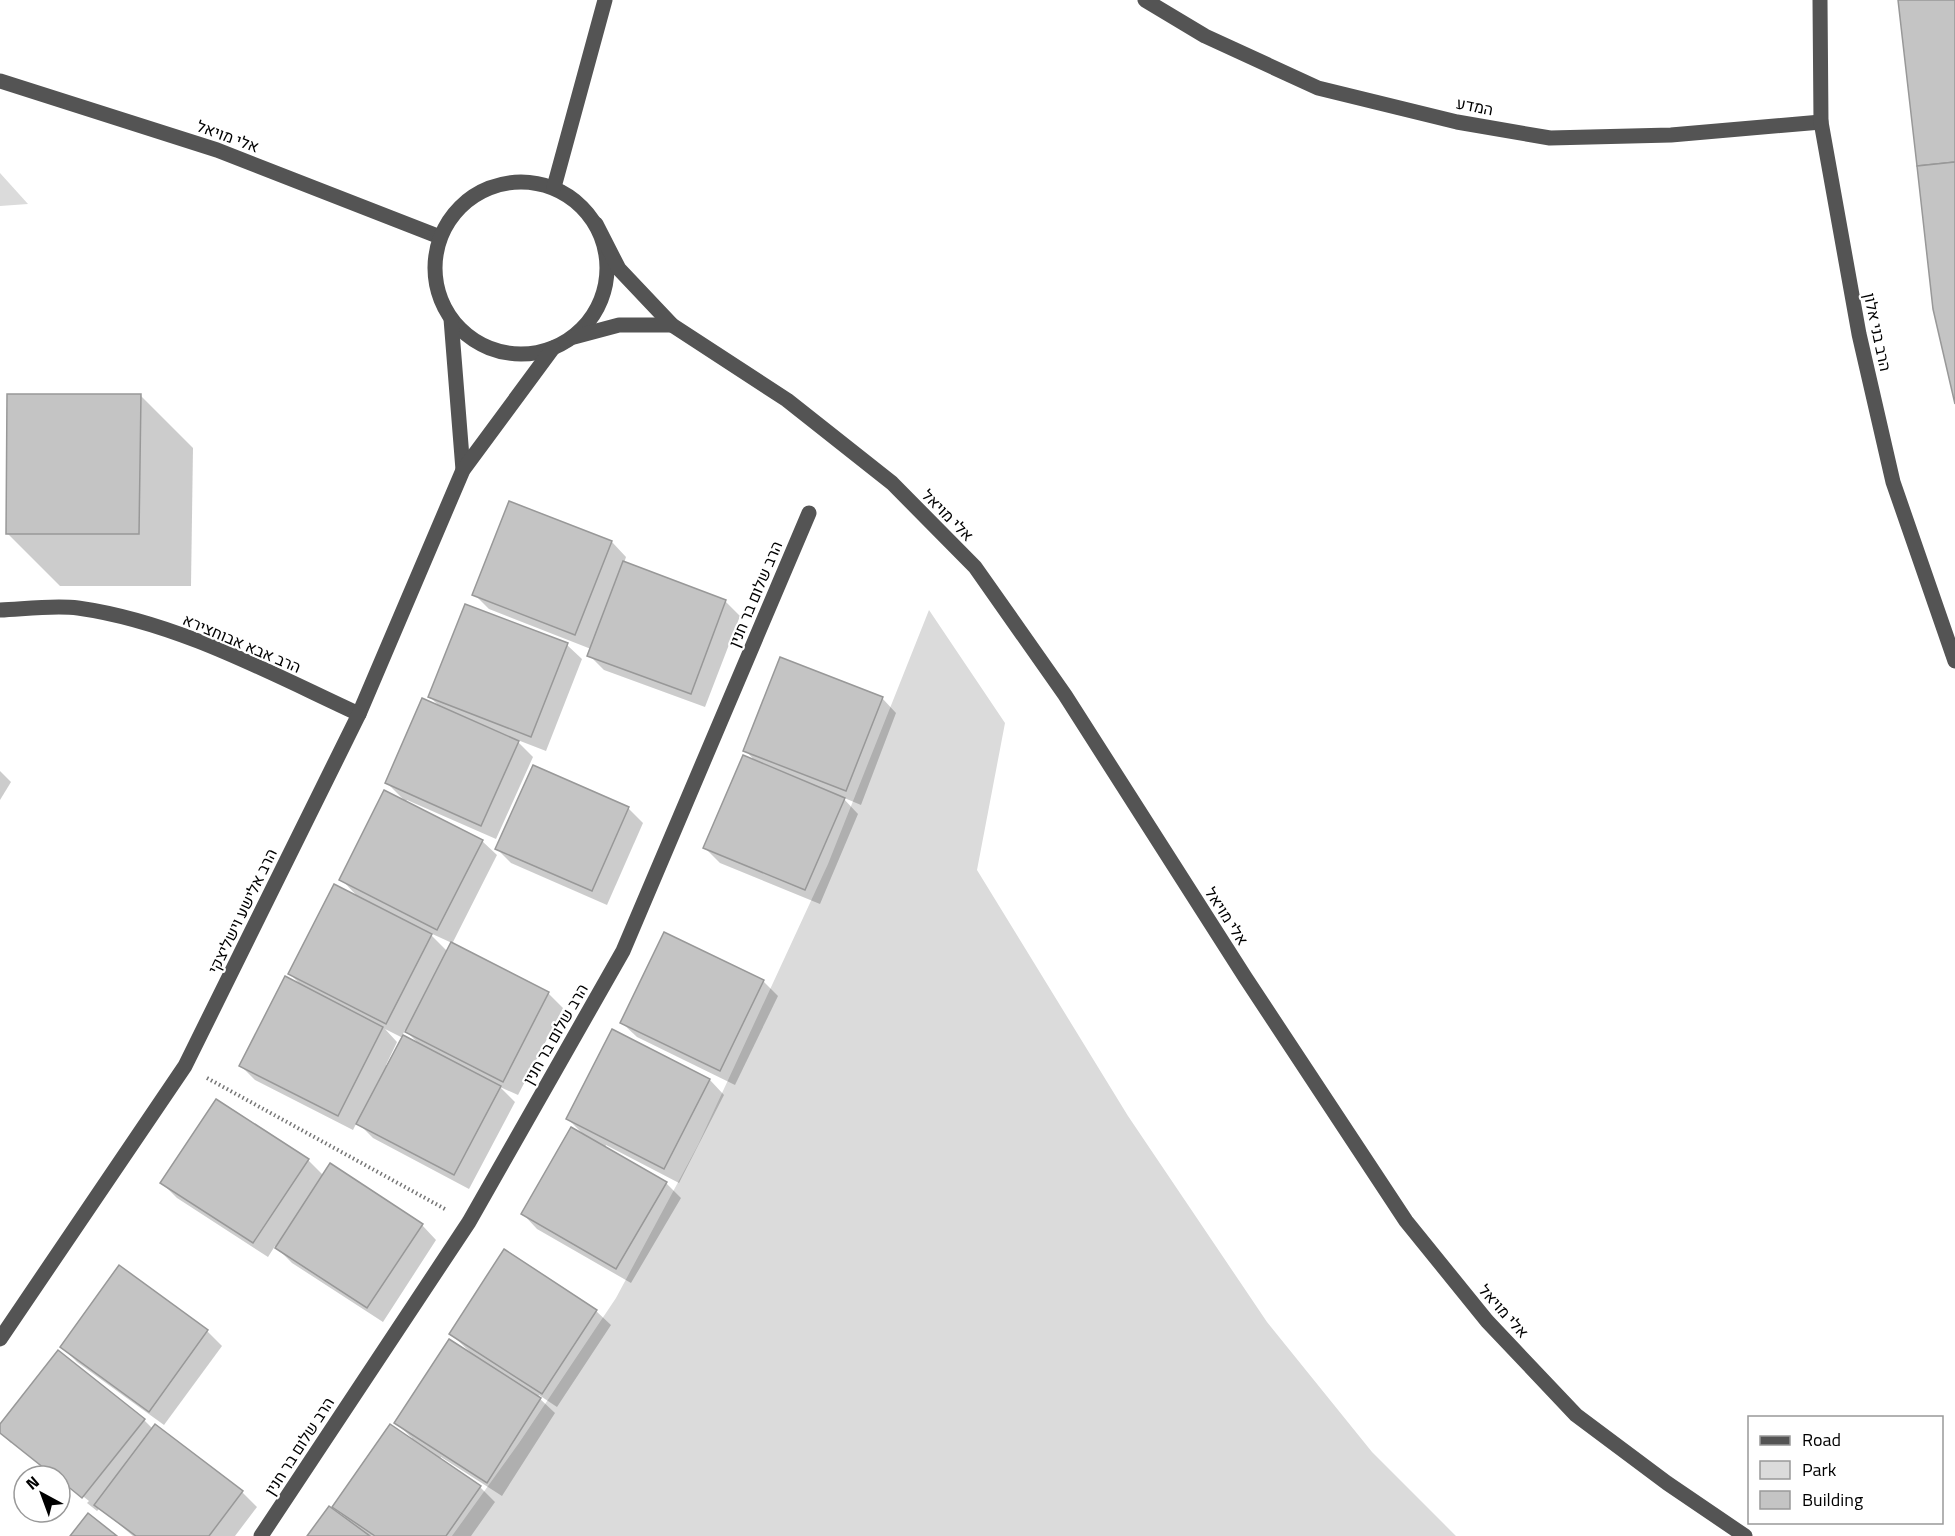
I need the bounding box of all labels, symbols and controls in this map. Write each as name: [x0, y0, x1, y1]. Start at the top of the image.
street label: המדע: [1454, 91, 1496, 121]
street label: אלי מויאל: [193, 114, 263, 158]
street label: הרב בני אלון: [1858, 291, 1898, 373]
street label: אלי מויאל: [917, 484, 979, 546]
street label: הרב שלום בר חנין: [722, 537, 788, 651]
street label: הרב אבא אבוחצירא: [179, 607, 305, 679]
street label: הרב אלישע וישליצקי: [201, 844, 283, 978]
street label: אלי מויאל: [1199, 882, 1255, 950]
street label: הרב שלום בר חנין: [516, 979, 594, 1089]
street label: אלי מויאל: [1473, 1279, 1535, 1343]
street label: הרב שלום בר חנין: [258, 1392, 340, 1500]
legend: [1748, 1416, 1943, 1524]
text: Road: [1802, 1426, 1841, 1453]
text: Park: [1802, 1456, 1837, 1483]
north arrow: [12, 1464, 72, 1524]
text: N: [20, 1470, 44, 1495]
text: Building: [1802, 1486, 1863, 1513]

